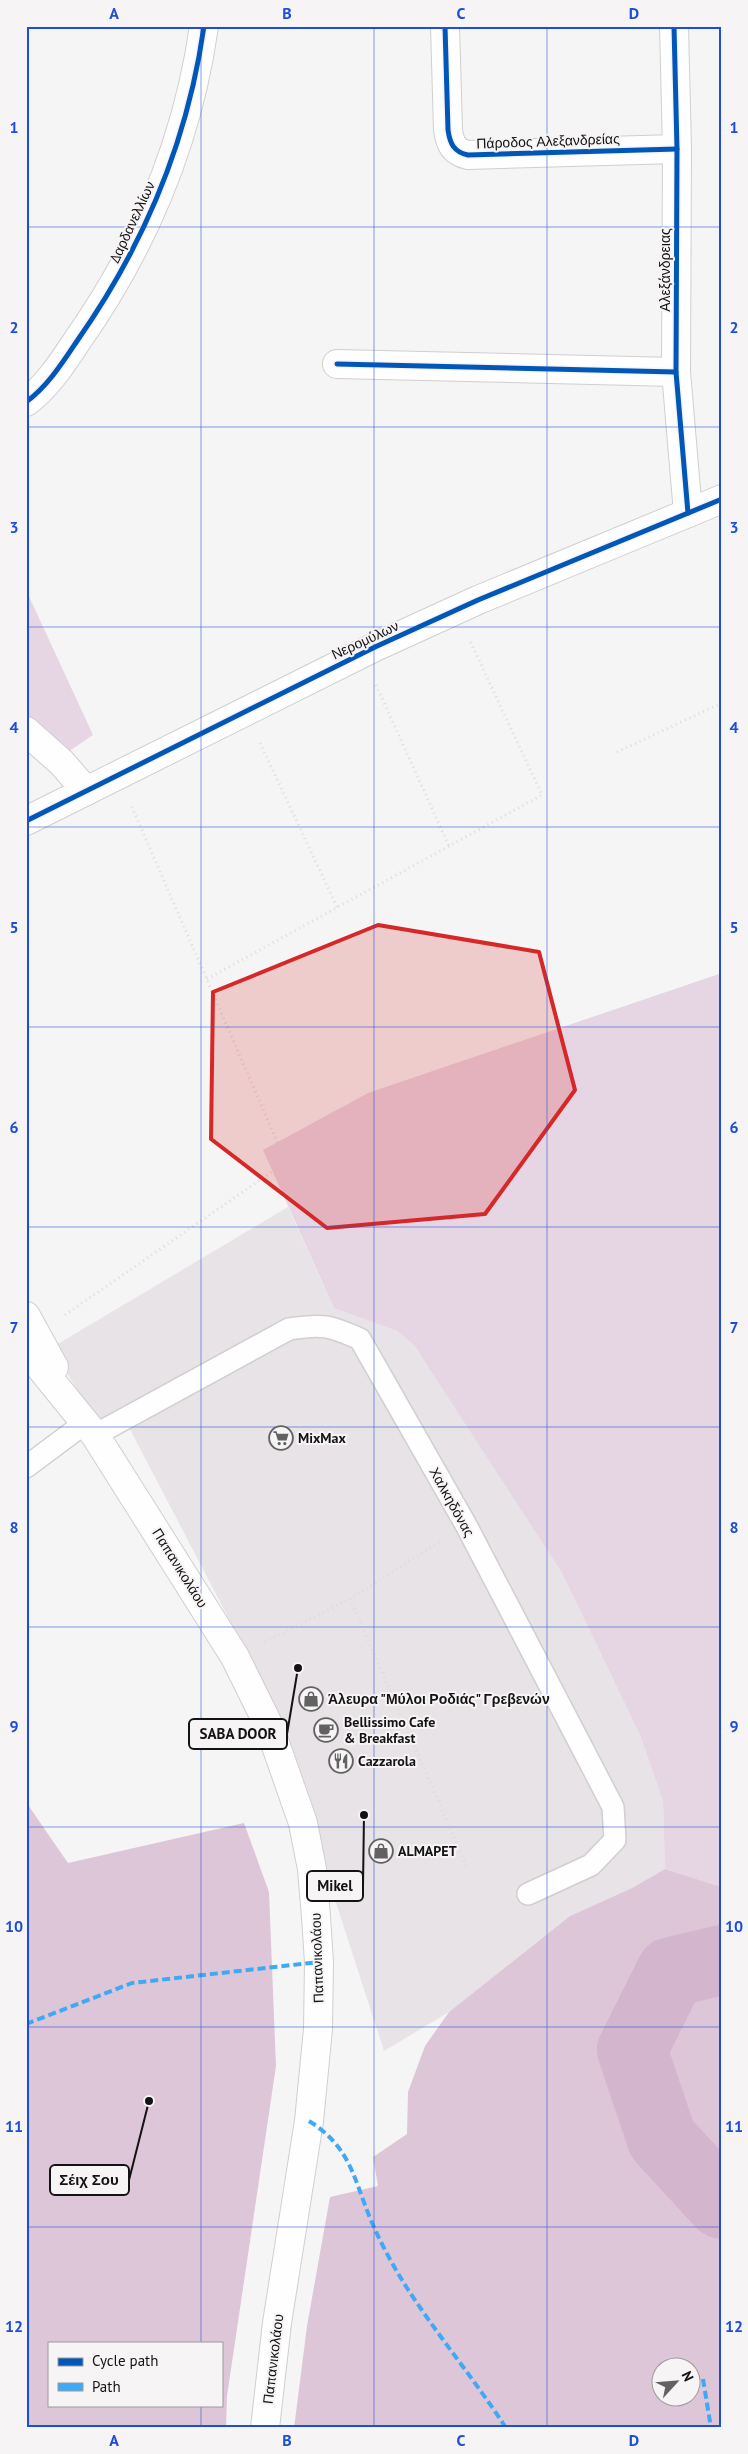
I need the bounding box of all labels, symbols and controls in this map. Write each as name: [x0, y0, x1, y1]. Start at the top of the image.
text: A: [109, 3, 119, 23]
text: B: [282, 3, 292, 23]
text: C: [457, 3, 466, 23]
text: D: [629, 3, 639, 23]
text: 1: [9, 117, 19, 137]
text: 1: [729, 117, 739, 137]
street label: Πάροδος Αλεξανδρείας: [476, 129, 620, 152]
street label: Δαρδανελλίων: [105, 178, 159, 266]
street label: Αλεξάνδρειας: [656, 228, 674, 312]
text: 2: [9, 317, 19, 337]
text: 2: [729, 317, 739, 337]
text: 3: [9, 517, 19, 537]
text: 3: [729, 517, 739, 537]
street label: Νερομύλων: [328, 617, 402, 663]
text: 4: [9, 717, 19, 737]
text: 4: [729, 717, 739, 737]
text: 5: [9, 917, 19, 937]
text: 5: [729, 917, 739, 937]
text: 6: [9, 1117, 19, 1137]
text: 6: [729, 1117, 739, 1137]
text: 7: [9, 1317, 19, 1337]
text: 7: [729, 1317, 739, 1337]
supermarket icon: MixMax: [268, 1425, 294, 1451]
place label: MixMax: [298, 1429, 346, 1447]
street label: Χαλκηδόνας: [426, 1464, 479, 1540]
text: 8: [9, 1517, 19, 1537]
text: 8: [729, 1517, 739, 1537]
street label: Παπανικολάου: [148, 1525, 212, 1611]
shop icon: Άλευρα "Μύλοι Ροδιάς" Γρεβενών: [298, 1686, 324, 1712]
place label: Άλευρα "Μύλοι Ροδιάς" Γρεβενών: [328, 1690, 550, 1708]
place label: Bellissimo Cafe & Breakfast: [344, 1713, 435, 1747]
text: 9: [9, 1716, 19, 1736]
text: 9: [729, 1716, 739, 1736]
cafe icon: Bellissimo Cafe & Breakfast: [313, 1717, 339, 1743]
callout: SABA DOOR: [189, 1719, 287, 1749]
text: SABA DOOR: [200, 1724, 276, 1743]
restaurant icon: Cazzarola: [328, 1748, 354, 1774]
place label: Cazzarola: [358, 1752, 416, 1770]
shop icon: ALMAPET: [368, 1838, 394, 1864]
place label: ALMAPET: [398, 1842, 457, 1860]
callout: Mikel: [307, 1871, 363, 1901]
text: Mikel: [317, 1876, 353, 1895]
street label: Παπανικολάου: [306, 1913, 328, 2003]
text: 10: [5, 1916, 23, 1936]
text: 10: [725, 1916, 743, 1936]
text: 11: [5, 2116, 23, 2136]
text: 11: [725, 2116, 743, 2136]
callout: Σέιχ Σου: [50, 2165, 129, 2195]
text: Σέιχ Σου: [59, 2170, 119, 2189]
street label: Παπανικολάου: [259, 2313, 287, 2405]
text: 12: [5, 2316, 23, 2336]
text: 12: [725, 2316, 743, 2336]
legend: [48, 2342, 222, 2406]
text: Cycle path: [92, 2351, 158, 2370]
north arrow: [650, 2356, 700, 2406]
text: N: [678, 2368, 698, 2384]
text: Path: [92, 2377, 121, 2396]
text: A: [109, 2430, 119, 2450]
text: B: [282, 2430, 292, 2450]
text: C: [457, 2430, 466, 2450]
text: D: [629, 2430, 639, 2450]

